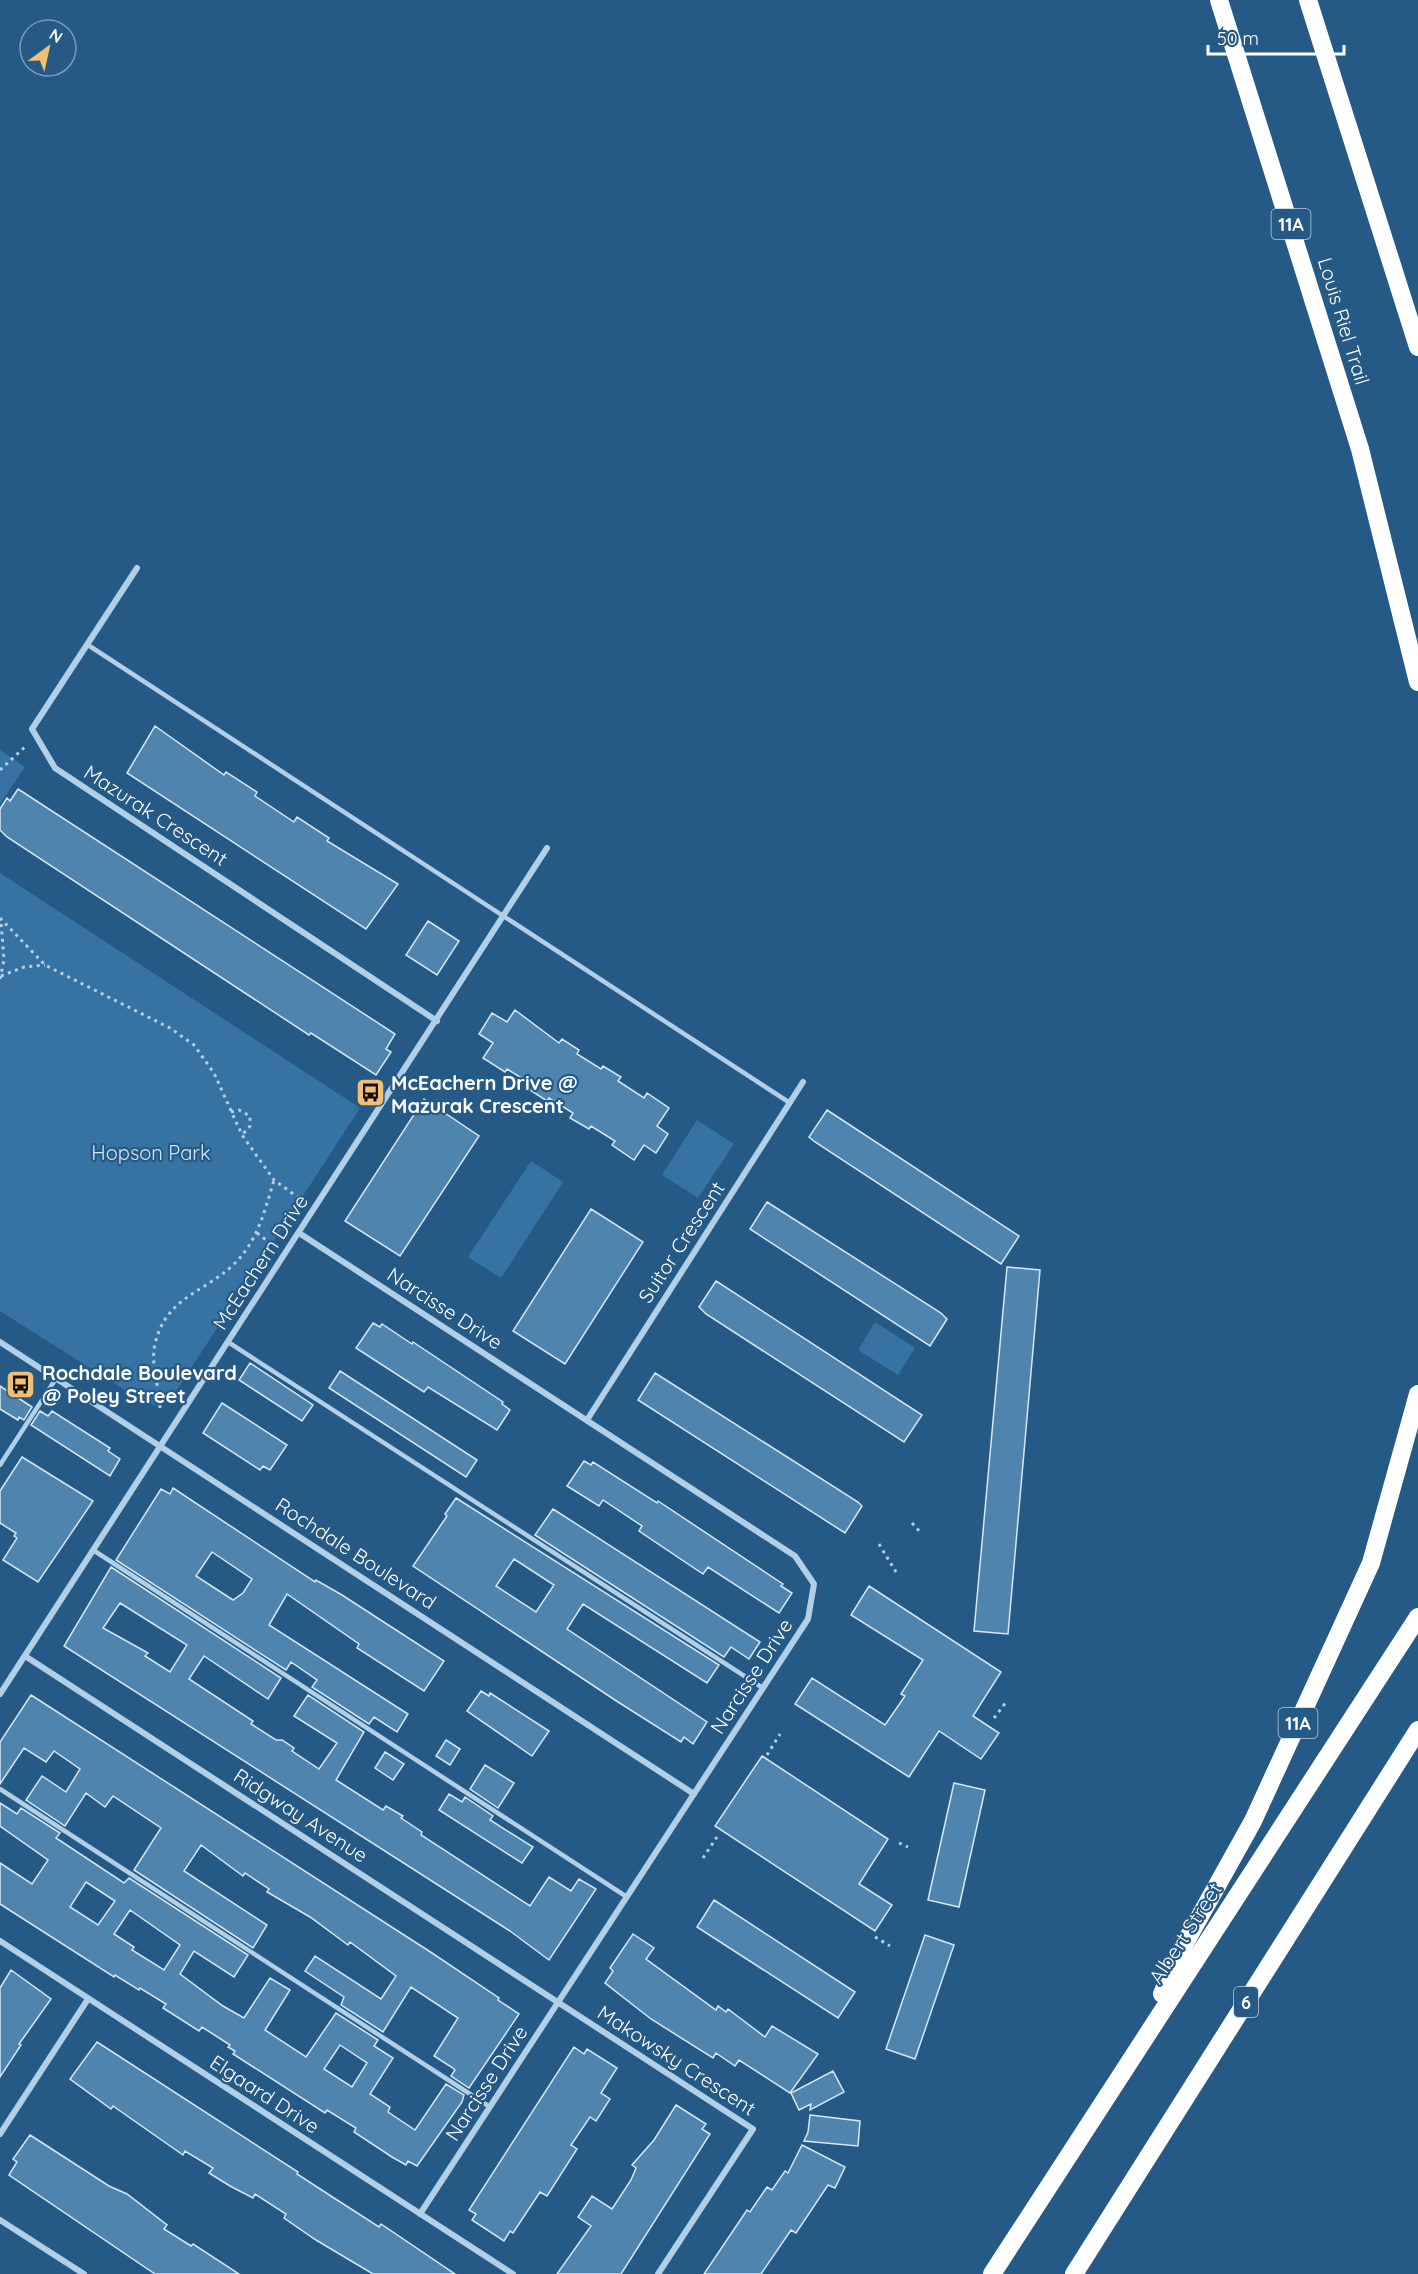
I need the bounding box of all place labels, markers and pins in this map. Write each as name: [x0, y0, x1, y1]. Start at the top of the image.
place label: McEachern Drive @ Mazurak Crescent: [391, 1070, 577, 1118]
bus stop icon: McEachern Drive @ Mazurak Crescent: [354, 1077, 386, 1109]
place label: Rochdale Boulevard @ Poley Street: [42, 1360, 237, 1408]
bus stop icon: Rochdale Boulevard @ Poley Street: [5, 1368, 37, 1400]

